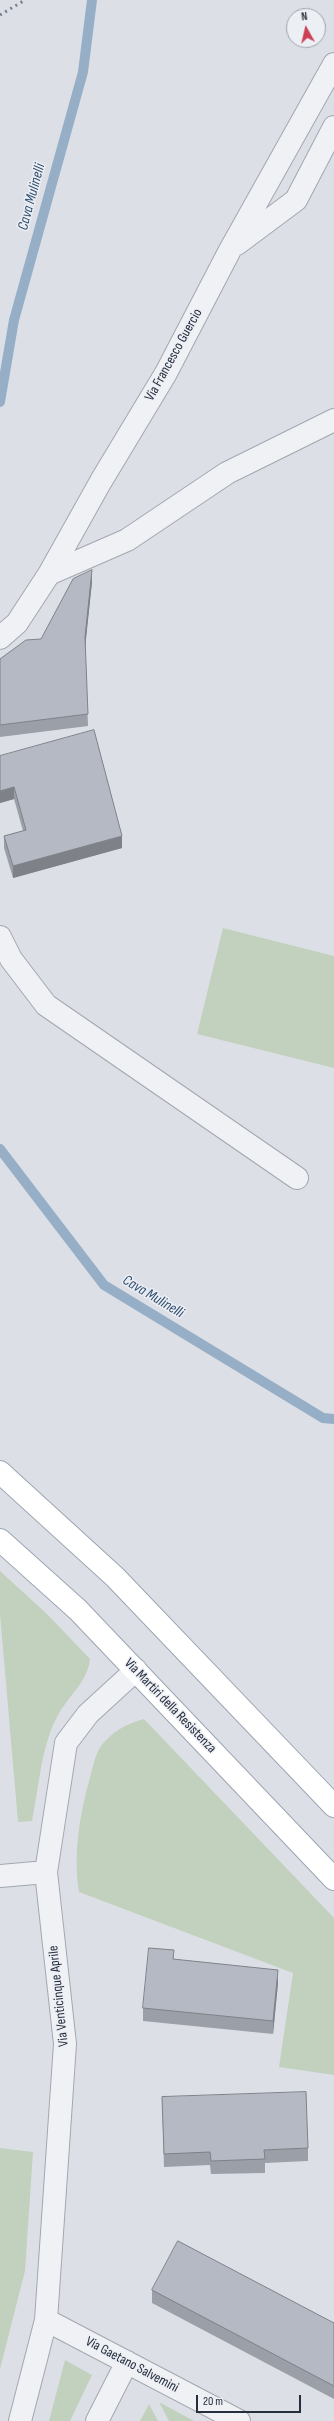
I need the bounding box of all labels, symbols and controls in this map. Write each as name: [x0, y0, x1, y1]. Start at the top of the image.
north arrow: [286, 8, 326, 48]
text: N: [301, 10, 308, 23]
water label: Cava Mulinelli: [14, 162, 50, 232]
street label: Via Francesco Guercio: [142, 306, 206, 404]
water label: Cava Mulinelli: [119, 1272, 187, 1322]
street label: Via Martiri della Resistenza: [120, 1655, 220, 1757]
street label: Via Venticinque Aprile: [45, 1945, 73, 2047]
street label: Via Gaetano Salvemini: [83, 2333, 181, 2397]
scale bar: [198, 2387, 303, 2413]
text: 20 m: [203, 2394, 223, 2409]

